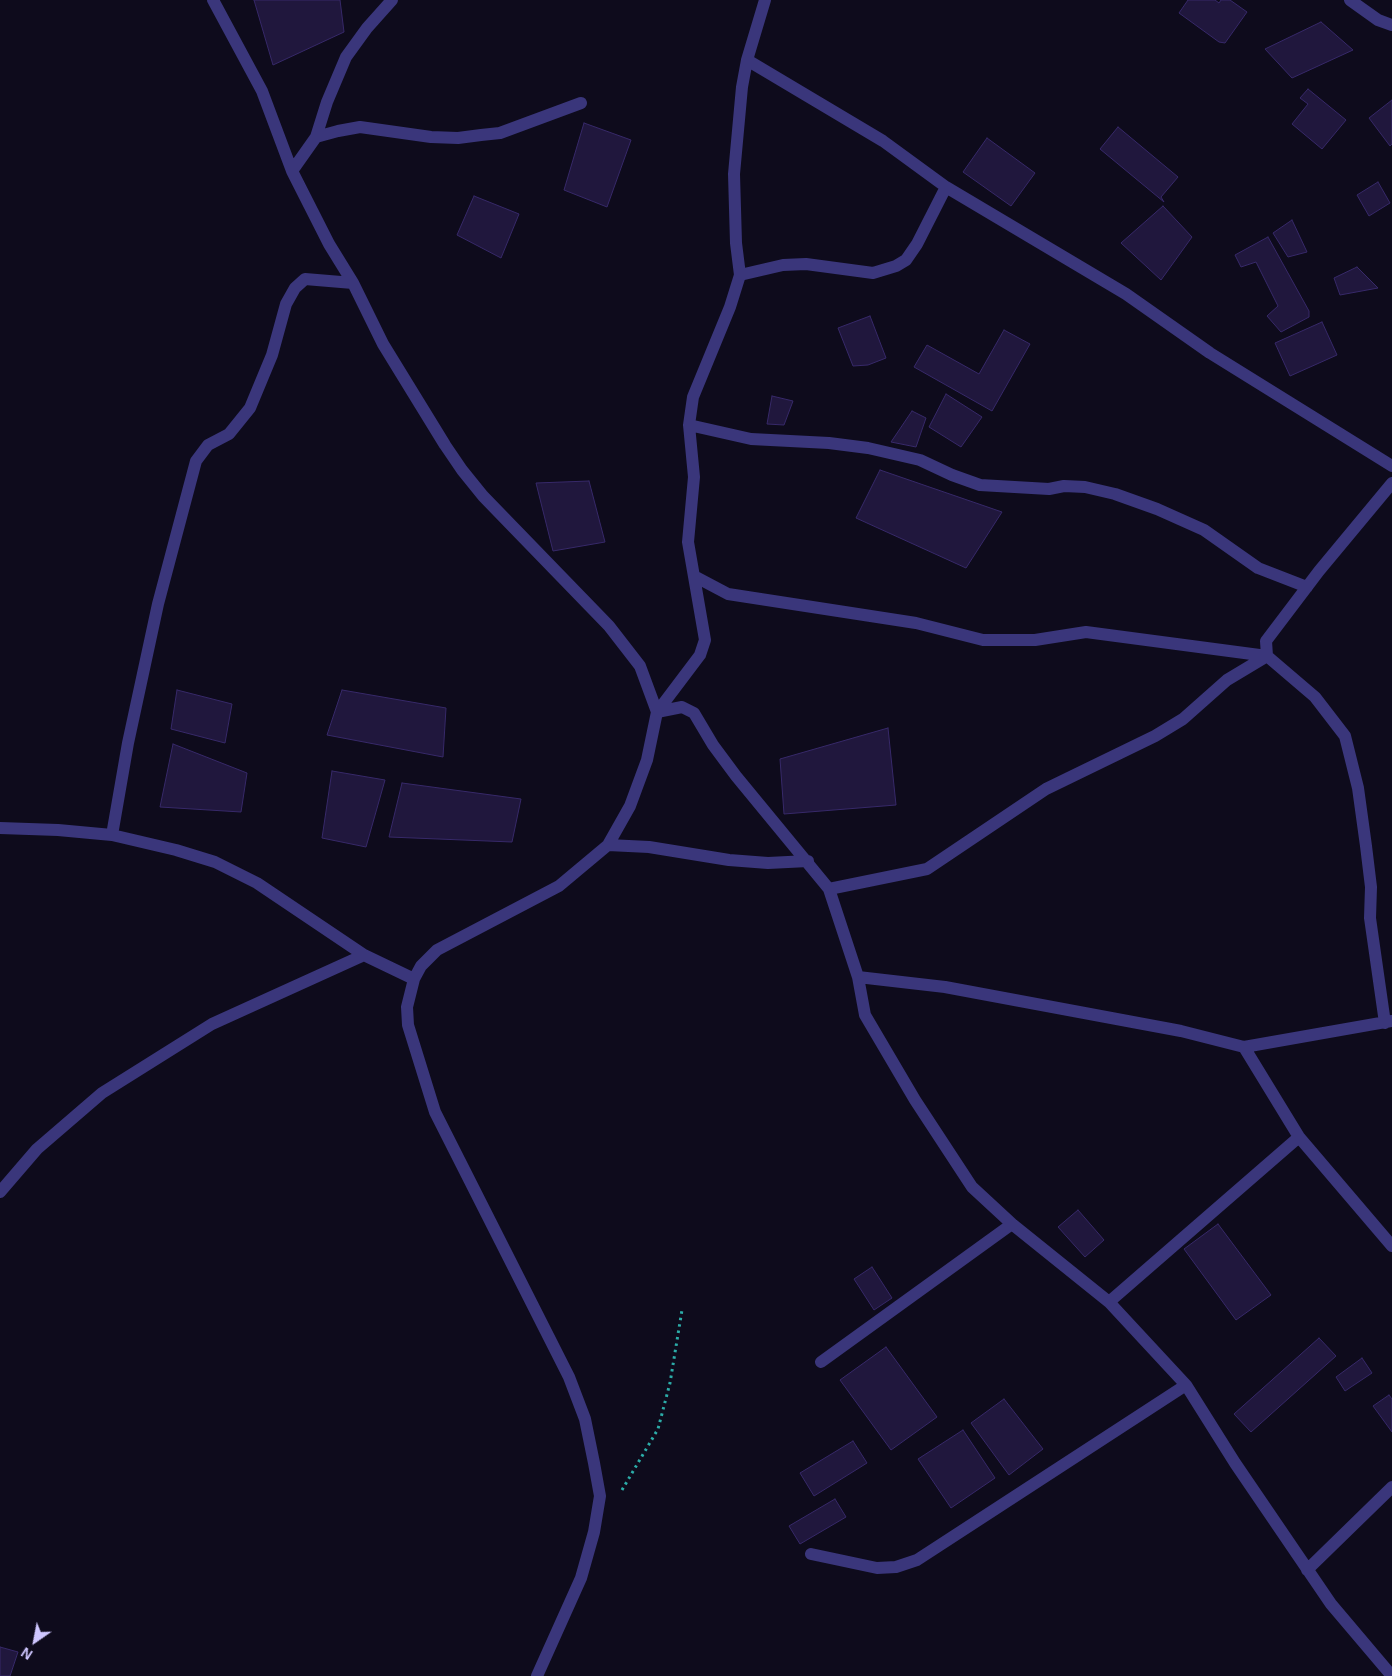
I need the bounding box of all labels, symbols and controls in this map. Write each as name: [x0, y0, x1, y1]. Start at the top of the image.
north arrow: [10, 1616, 60, 1666]
text: N: [18, 1644, 35, 1663]

